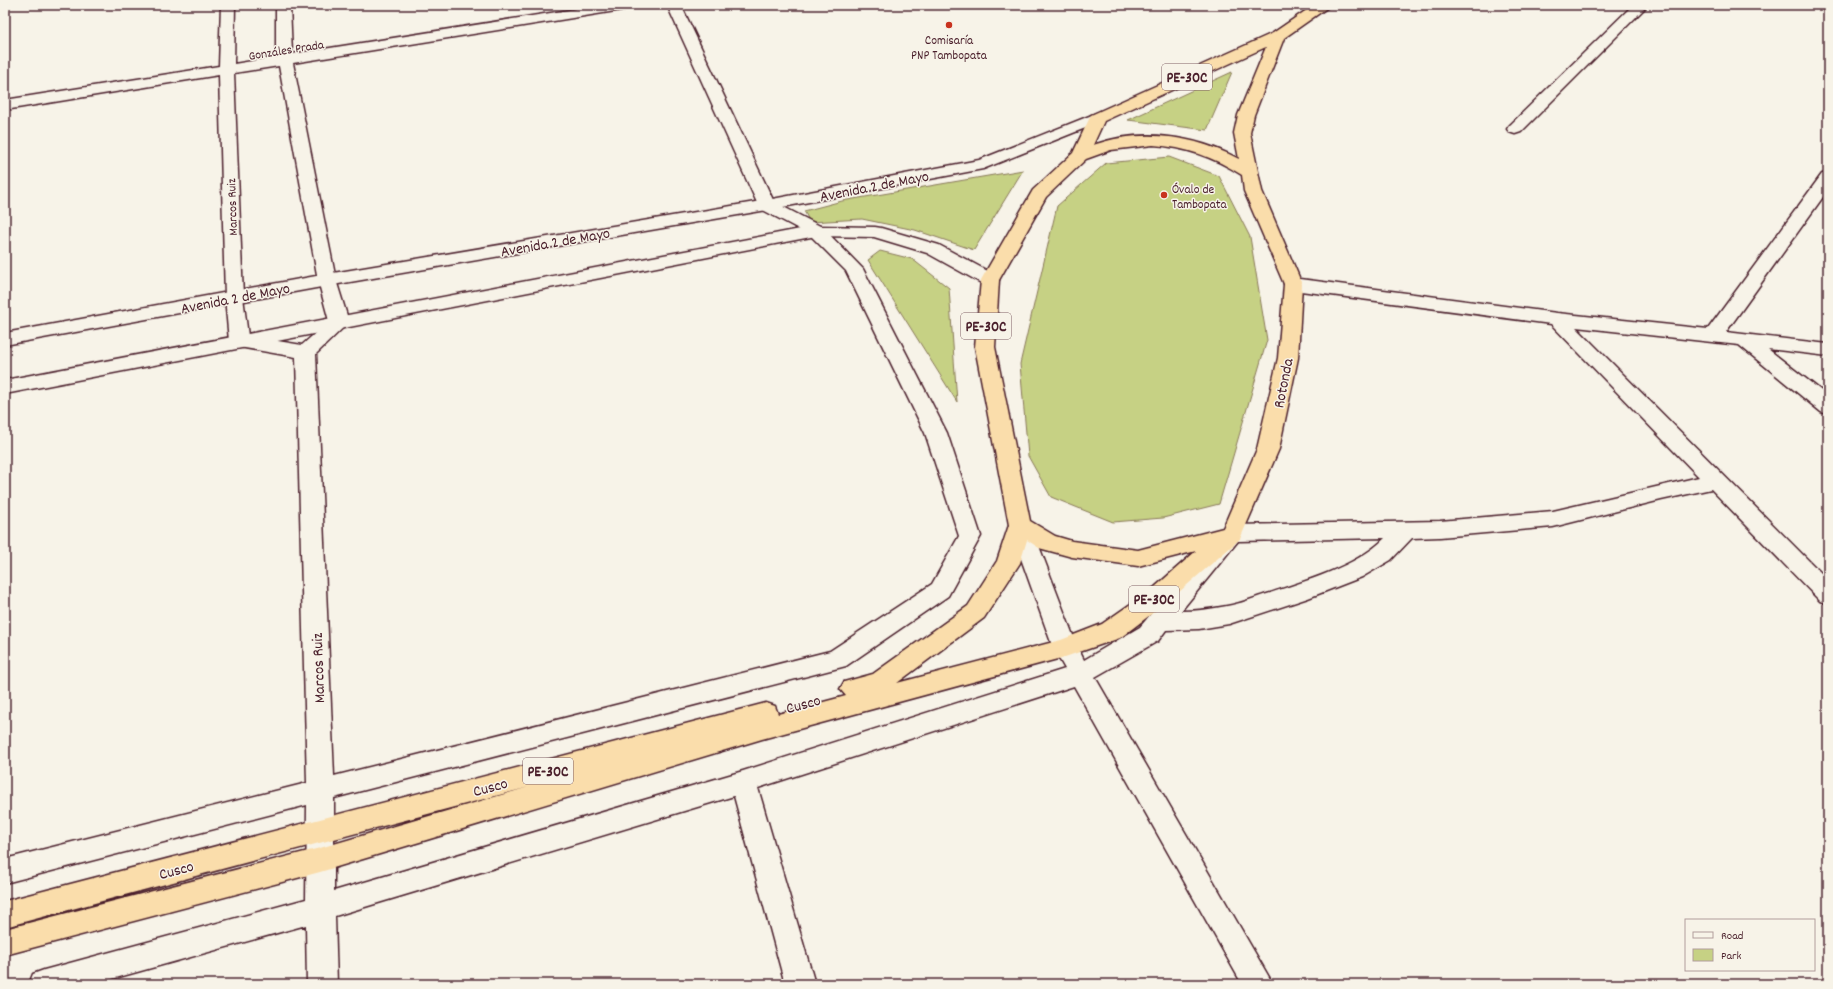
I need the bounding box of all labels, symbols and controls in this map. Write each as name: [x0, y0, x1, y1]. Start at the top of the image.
marker: Comisaría PNP Tambopata: [944, 20, 954, 30]
place label: Comisaría PNP Tambopata: [911, 32, 988, 66]
street label: Gonzáles Prada: [247, 36, 326, 67]
road number: PE-30C: [1162, 64, 1212, 90]
street label: Avenida 2 de Mayo: [818, 166, 931, 209]
street label: Marcos Ruiz: [223, 178, 244, 236]
place label: Óvalo de Tambopata: [1172, 181, 1228, 215]
marker: Óvalo de Tambopata: [1159, 190, 1169, 200]
street label: Avenida 2 de Mayo: [499, 223, 612, 264]
street label: Avenida 2 de Mayo: [179, 278, 292, 321]
road number: PE-30C: [961, 313, 1011, 339]
street label: Rotonda: [1268, 356, 1301, 410]
road number: PE-30C: [1129, 586, 1179, 612]
street label: Marcos Ruiz: [307, 632, 332, 704]
street label: Cusco: [784, 690, 824, 721]
road number: PE-30C: [523, 758, 573, 784]
street label: Cusco: [471, 773, 511, 804]
street label: Cusco: [157, 856, 197, 887]
legend: [1685, 919, 1815, 971]
text: Road: [1721, 928, 1743, 945]
text: Park: [1721, 948, 1742, 965]

